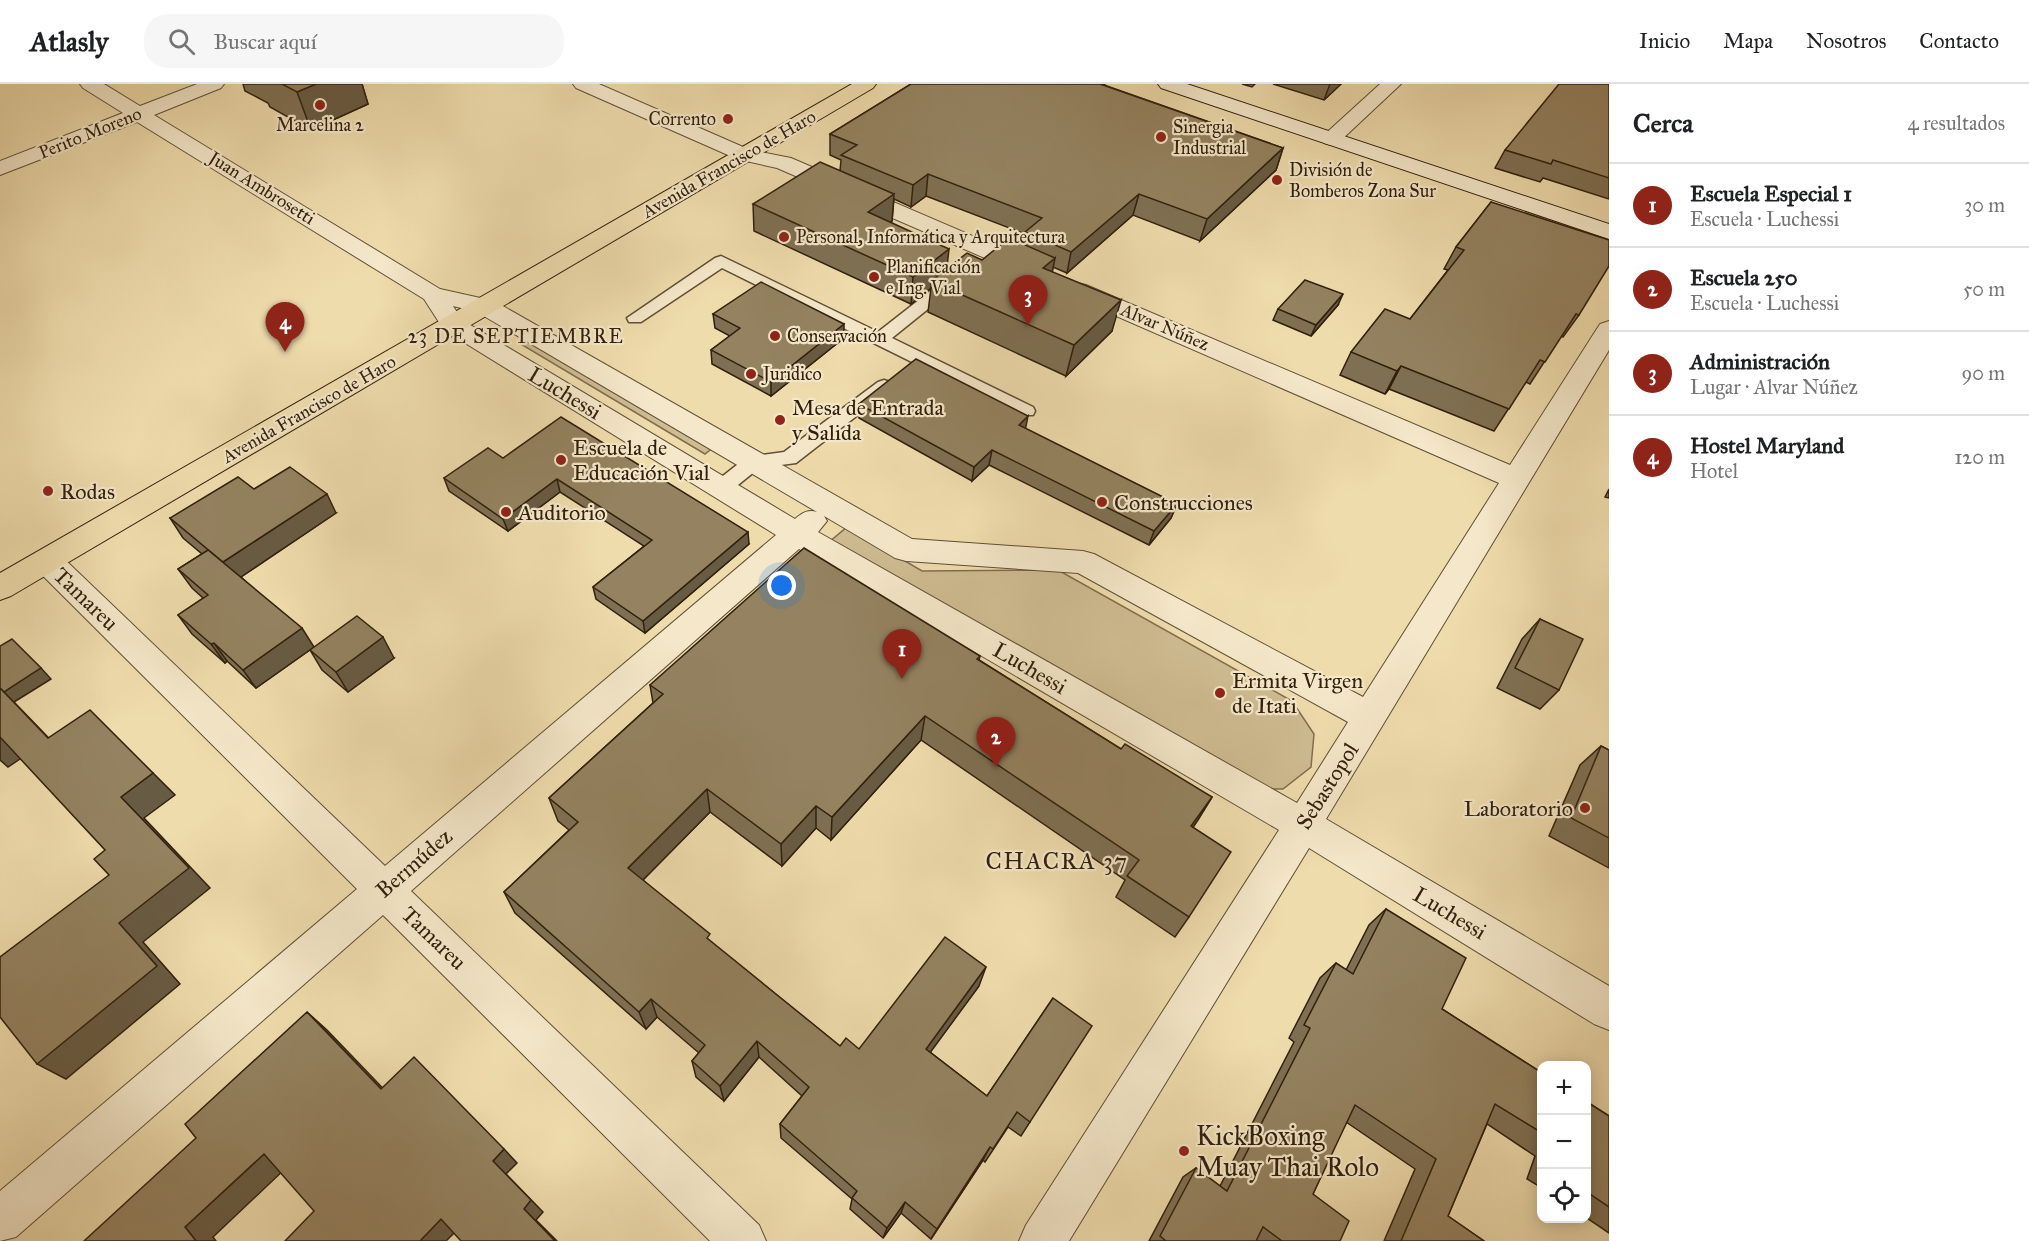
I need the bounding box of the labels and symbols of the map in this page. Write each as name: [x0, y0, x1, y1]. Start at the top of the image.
marker: Marcelina 2: [313, 98, 327, 112]
street label: Perito Moreno: [35, 102, 145, 164]
street label: Avenida Francisco de Haro: [637, 105, 820, 223]
place label: Corrento: [648, 108, 716, 130]
marker: Corrento: [721, 112, 735, 126]
place label: Marcelina 2: [276, 114, 364, 136]
place label: Sinergia Industrial: [1173, 116, 1246, 159]
marker: Sinergia Industrial: [1154, 130, 1168, 144]
street label: Juan Ambrosetti: [203, 146, 319, 230]
place label: División de Bomberos Zona Sur: [1289, 159, 1436, 202]
marker: División de Bomberos Zona Sur: [1270, 173, 1284, 187]
place label: Personal, Informática y Arquitectura: [796, 226, 1065, 249]
marker: Personal, Informática y Arquitectura: [777, 230, 791, 244]
place label: Planificación e Ing. Vial: [886, 256, 981, 300]
marker: Planificación e Ing. Vial: [867, 270, 881, 284]
pin: 3: [1008, 276, 1048, 325]
street label: Alvar Núñez: [1117, 298, 1212, 355]
pin: 4: [266, 302, 304, 352]
district label: 23 DE SEPTIEMBRE: [408, 324, 624, 348]
place label: Conservación: [787, 325, 887, 347]
marker: Conservación: [768, 329, 782, 343]
street label: Avenida Francisco de Haro: [217, 350, 400, 468]
street label: Luchessi: [523, 361, 607, 425]
place label: Juridico: [761, 363, 822, 386]
marker: Juridico: [744, 367, 758, 381]
place label: Mesa de Entrada y Salida: [792, 394, 945, 446]
marker: Mesa de Entrada y Salida: [773, 413, 787, 427]
place label: Escuela de Educación Vial: [573, 434, 710, 486]
marker: Escuela de Educación Vial: [554, 453, 568, 467]
place label: Rodas: [60, 478, 115, 505]
marker: Rodas: [41, 484, 55, 498]
place label: Construcciones: [1114, 489, 1253, 516]
marker: Construcciones: [1095, 495, 1109, 509]
place label: Auditorio: [517, 499, 606, 526]
marker: Auditorio: [499, 505, 513, 519]
street label: Tamareu: [48, 562, 124, 637]
your location: [767, 571, 796, 600]
pin: 1: [882, 630, 922, 679]
street label: Luchessi: [988, 636, 1072, 700]
place label: Ermita Virgen de Itati: [1232, 667, 1363, 719]
marker: Ermita Virgen de Itati: [1213, 686, 1227, 700]
pin: 2: [976, 718, 1016, 767]
street label: Sebastopol: [1290, 738, 1364, 834]
place label: Laboratorio: [1464, 795, 1573, 822]
marker: Laboratorio: [1578, 801, 1592, 815]
street label: Bermúdez: [370, 822, 458, 904]
district label: CHACRA 37: [985, 846, 1129, 876]
street label: Luchessi: [1408, 881, 1492, 945]
street label: Tamareu: [396, 901, 472, 976]
place label: KickBoxing Muay Thai Rolo: [1196, 1119, 1379, 1183]
marker: KickBoxing Muay Thai Rolo: [1177, 1144, 1191, 1158]

